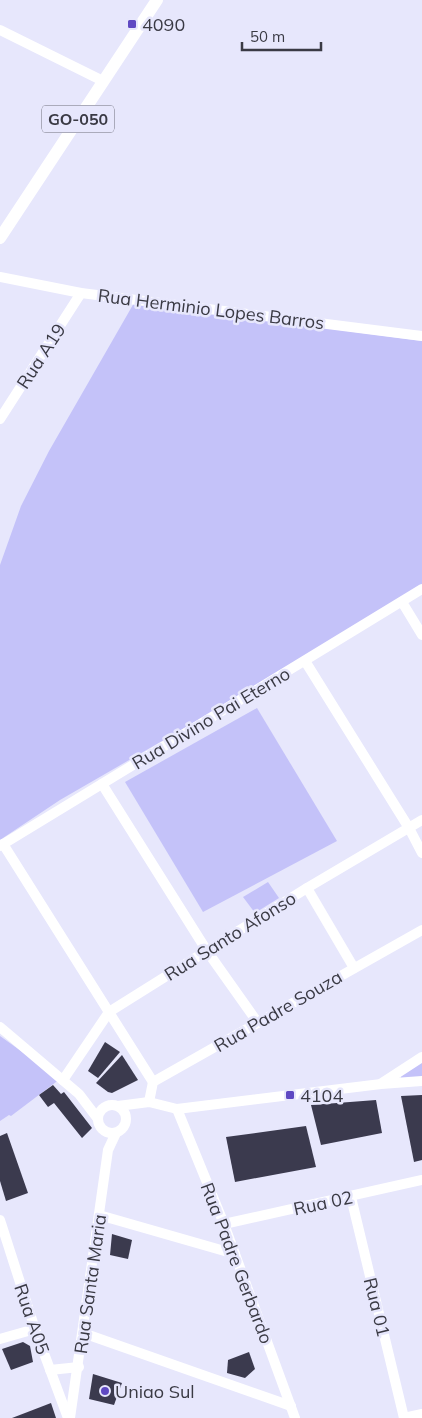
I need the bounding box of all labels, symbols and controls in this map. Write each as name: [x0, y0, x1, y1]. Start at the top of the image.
place label: 4090: [142, 13, 185, 36]
marker: 4090: [126, 18, 138, 30]
scale bar: [242, 20, 321, 52]
text: 50 m: [250, 27, 285, 46]
road number: GO-050: [42, 106, 114, 132]
street label: Rua Herminio Lopes Barros: [97, 284, 326, 334]
street label: Rua A19: [11, 319, 71, 393]
street label: Rua Divino Pai Eterno: [128, 662, 294, 774]
street label: Rua Santo Afonso: [160, 886, 300, 986]
street label: Rua Padre Souza: [210, 965, 346, 1057]
place label: 4104: [300, 1084, 343, 1107]
marker: 4104: [284, 1089, 296, 1101]
street label: Rua Padre Gerbardo: [196, 1179, 278, 1347]
street label: Rua 02: [291, 1186, 355, 1220]
street label: Rua Santa Maria: [69, 1213, 111, 1355]
street label: Rua 01: [359, 1275, 395, 1339]
street label: Rua A05: [9, 1281, 55, 1358]
place label: Uniao Sul: [115, 1380, 195, 1403]
marker: Uniao Sul: [99, 1385, 111, 1397]

